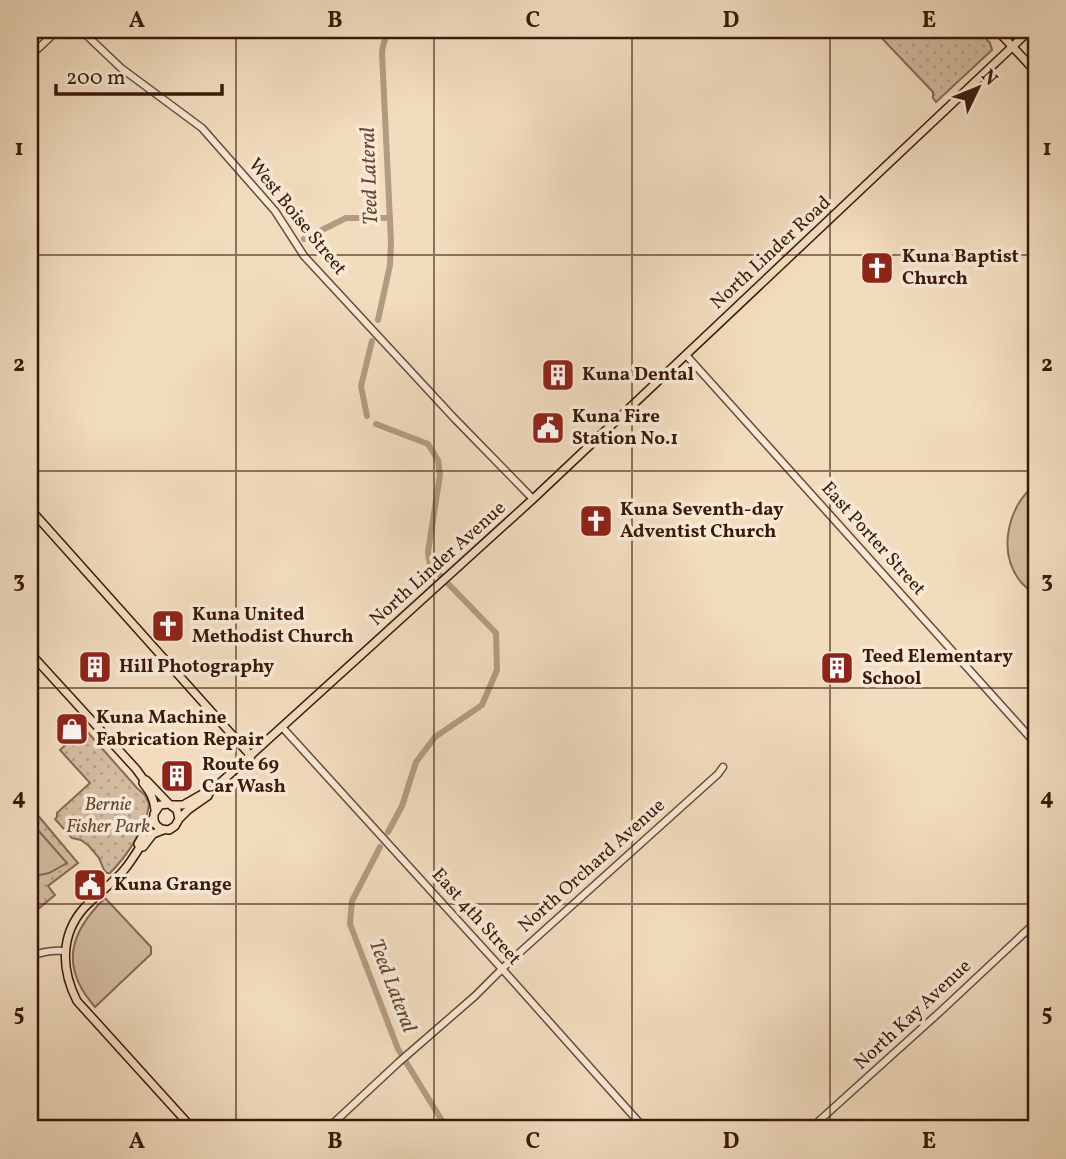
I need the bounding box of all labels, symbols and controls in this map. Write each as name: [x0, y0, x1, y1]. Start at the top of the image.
text: A: [129, 5, 145, 37]
text: B: [327, 5, 343, 37]
text: C: [526, 5, 540, 37]
text: D: [723, 5, 740, 37]
text: E: [922, 5, 936, 37]
scale bar: [56, 52, 222, 96]
north arrow: [944, 52, 1014, 122]
text: 200 m: [66, 64, 126, 93]
text: N: [975, 64, 1003, 92]
water label: Teed Lateral: [354, 127, 386, 225]
text: 1: [14, 133, 24, 165]
text: 1: [1042, 133, 1052, 165]
street label: West Boise Street: [242, 153, 352, 281]
street label: North Linder Road: [705, 190, 837, 316]
place label: Kuna Baptist Church: [902, 244, 1019, 292]
church icon: Kuna Baptist Church: [858, 249, 896, 287]
text: 2: [13, 349, 25, 381]
text: 2: [1041, 349, 1053, 381]
building icon: Kuna Dental: [539, 356, 577, 394]
place label: Kuna Dental: [582, 362, 694, 388]
place label: Kuna Fire Station No.1: [572, 404, 678, 452]
public building icon: Kuna Fire Station No.1: [529, 409, 567, 447]
street label: East Porter Street: [815, 476, 931, 602]
street label: North Linder Avenue: [364, 496, 512, 632]
place label: Kuna Seventh-day Adventist Church: [620, 497, 784, 545]
church icon: Kuna Seventh-day Adventist Church: [577, 502, 615, 540]
text: 3: [13, 565, 25, 597]
text: 3: [1041, 565, 1053, 597]
place label: Kuna United Methodist Church: [192, 602, 354, 650]
church icon: Kuna United Methodist Church: [149, 607, 187, 645]
place label: Teed Elementary School: [862, 644, 1013, 692]
building icon: Hill Photography: [76, 648, 114, 686]
building icon: Teed Elementary School: [818, 649, 856, 687]
place label: Hill Photography: [119, 654, 275, 680]
place label: Kuna Machine Fabrication Repair: [96, 705, 264, 753]
shop icon: Kuna Machine Fabrication Repair: [53, 710, 91, 748]
place label: Route 69 Car Wash: [202, 752, 286, 800]
building icon: Route 69 Car Wash: [158, 757, 196, 795]
text: 4: [12, 782, 26, 814]
text: 4: [1040, 782, 1054, 814]
park label: Bernie Fisher Park: [66, 792, 150, 840]
street label: North Orchard Avenue: [513, 793, 671, 939]
street label: East 4th Street: [425, 863, 527, 971]
public building icon: Kuna Grange: [71, 866, 109, 904]
place label: Kuna Grange: [114, 872, 232, 898]
water label: Teed Lateral: [361, 935, 423, 1037]
street label: North Kay Avenue: [849, 954, 977, 1076]
text: 5: [13, 998, 25, 1030]
text: 5: [1041, 998, 1053, 1030]
text: A: [129, 1126, 145, 1158]
text: B: [327, 1126, 343, 1158]
text: C: [526, 1126, 540, 1158]
text: D: [723, 1126, 740, 1158]
text: E: [922, 1126, 936, 1158]

